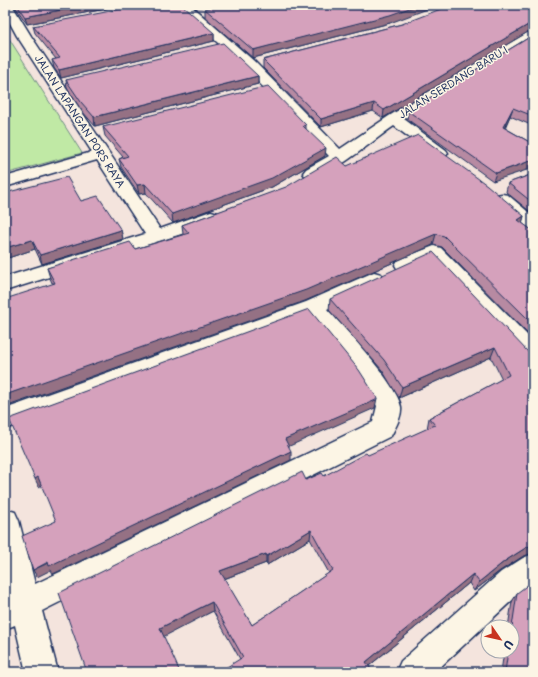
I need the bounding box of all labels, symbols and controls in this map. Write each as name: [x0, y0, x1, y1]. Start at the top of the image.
street label: JALAN SERDANG BARU I: [395, 42, 510, 122]
street label: JALAN LAPANGAN PORS RAYA: [32, 51, 129, 191]
north arrow: [480, 619, 520, 659]
text: U: [499, 637, 518, 653]

